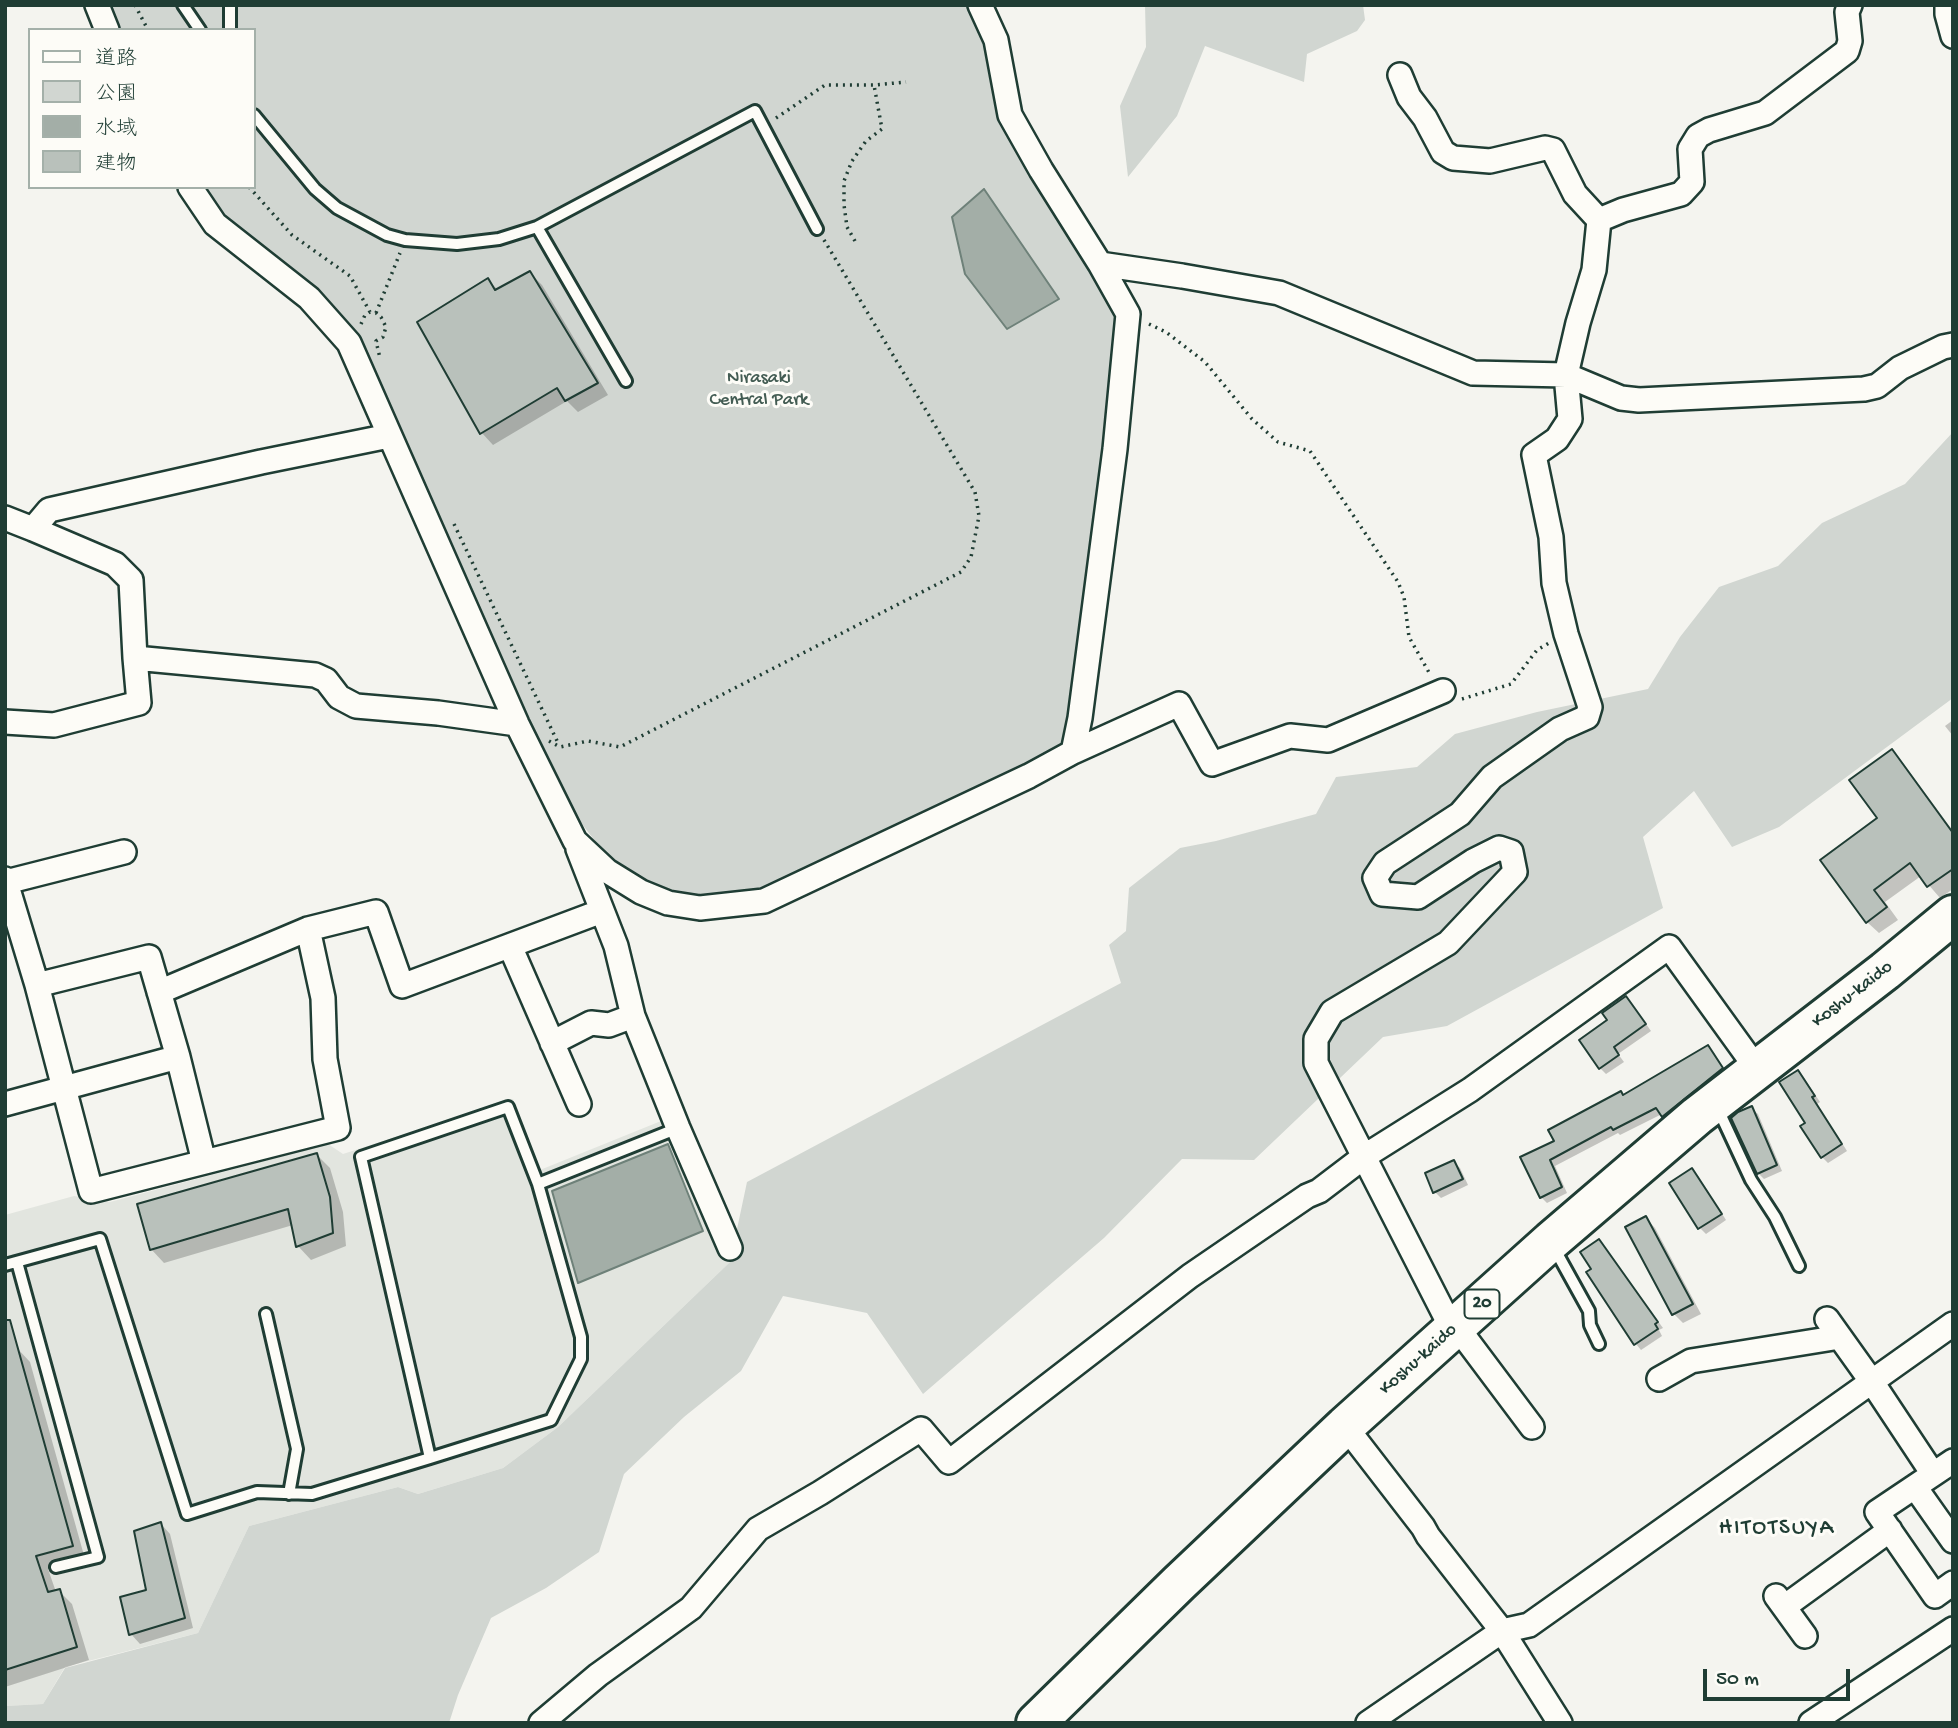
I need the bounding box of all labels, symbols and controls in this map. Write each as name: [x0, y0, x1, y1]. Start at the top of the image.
legend: [28, 28, 256, 189]
text: 道路: [95, 48, 137, 73]
text: 公園: [95, 83, 137, 108]
text: 水域: [95, 118, 137, 143]
text: 建物: [95, 153, 137, 178]
park label: Nirasaki Central Park: [709, 368, 809, 412]
street label: Koshu-kaido: [1808, 956, 1898, 1034]
road number: 20: [1464, 1289, 1500, 1318]
street label: Koshu-kaido: [1376, 1319, 1462, 1401]
district label: HITOTSUYA: [1720, 1515, 1834, 1543]
scale bar: [1706, 1654, 1853, 1698]
text: 50 m: [1716, 1668, 1759, 1693]

